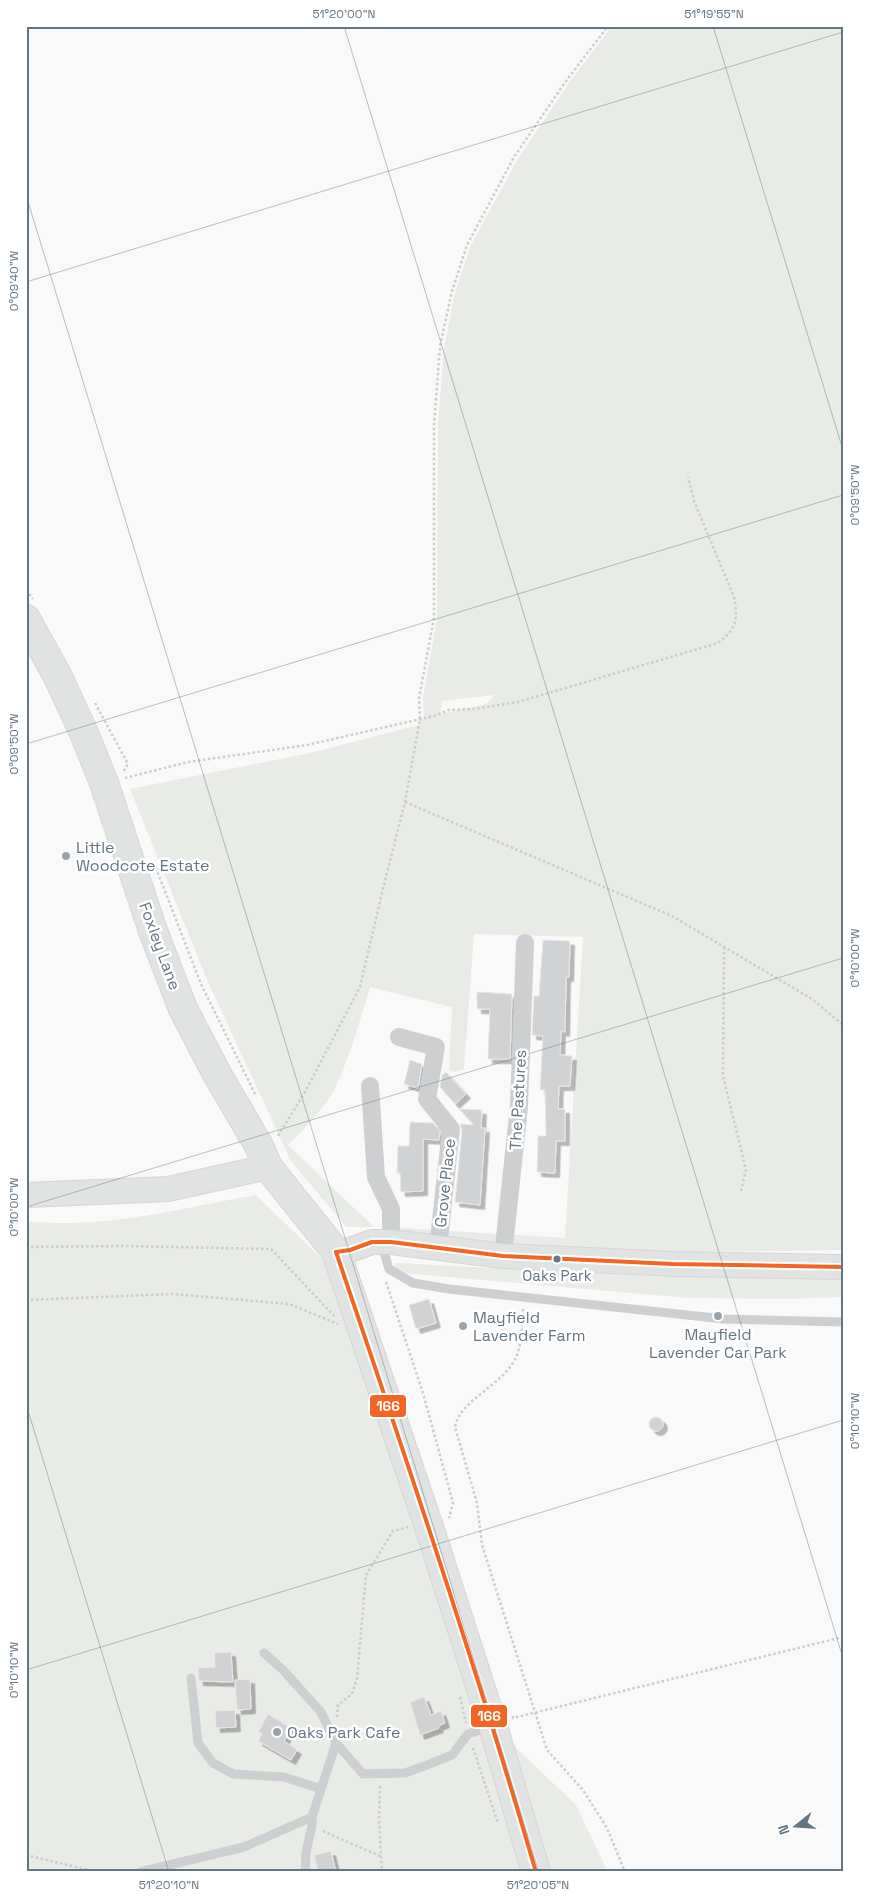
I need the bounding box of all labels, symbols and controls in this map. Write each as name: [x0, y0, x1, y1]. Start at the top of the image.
text: 51°20'00"N: [313, 6, 376, 22]
text: 51°19'55"N: [684, 6, 744, 22]
text: 0°09'40"W: [6, 250, 22, 311]
text: 0°09'50"W: [847, 464, 863, 525]
text: 0°09'50"W: [6, 713, 22, 774]
place label: Little Woodcote Estate: [76, 837, 209, 876]
marker: Little Woodcote Estate: [60, 850, 72, 862]
street label: Foxley Lane: [134, 899, 186, 993]
text: 0°10'00"W: [847, 928, 863, 987]
street label: The Pastures: [505, 1049, 531, 1151]
street label: Grove Place: [430, 1137, 460, 1229]
text: 0°10'00"W: [6, 1177, 22, 1236]
marker: Oaks Park: [552, 1254, 562, 1264]
place label: Oaks Park: [522, 1266, 592, 1285]
place label: Mayfield Lavender Farm: [473, 1307, 586, 1346]
marker: Mayfield Lavender Car Park: [712, 1310, 724, 1322]
marker: Mayfield Lavender Farm: [457, 1320, 469, 1332]
place label: Mayfield Lavender Car Park: [649, 1324, 787, 1363]
text: 0°10'10"W: [847, 1392, 863, 1449]
line badge: 166: [369, 1394, 407, 1418]
text: 166: [376, 1397, 400, 1415]
text: 0°10'10"W: [6, 1641, 22, 1698]
line badge: 166: [470, 1704, 508, 1728]
text: 166: [477, 1707, 501, 1725]
place label: Oaks Park Cafe: [287, 1722, 400, 1743]
marker: Oaks Park Cafe: [271, 1726, 283, 1738]
north arrow: [772, 1800, 822, 1850]
text: N: [774, 1823, 794, 1837]
text: 51°20'10"N: [139, 1877, 199, 1893]
text: 51°20'05"N: [507, 1877, 569, 1893]

